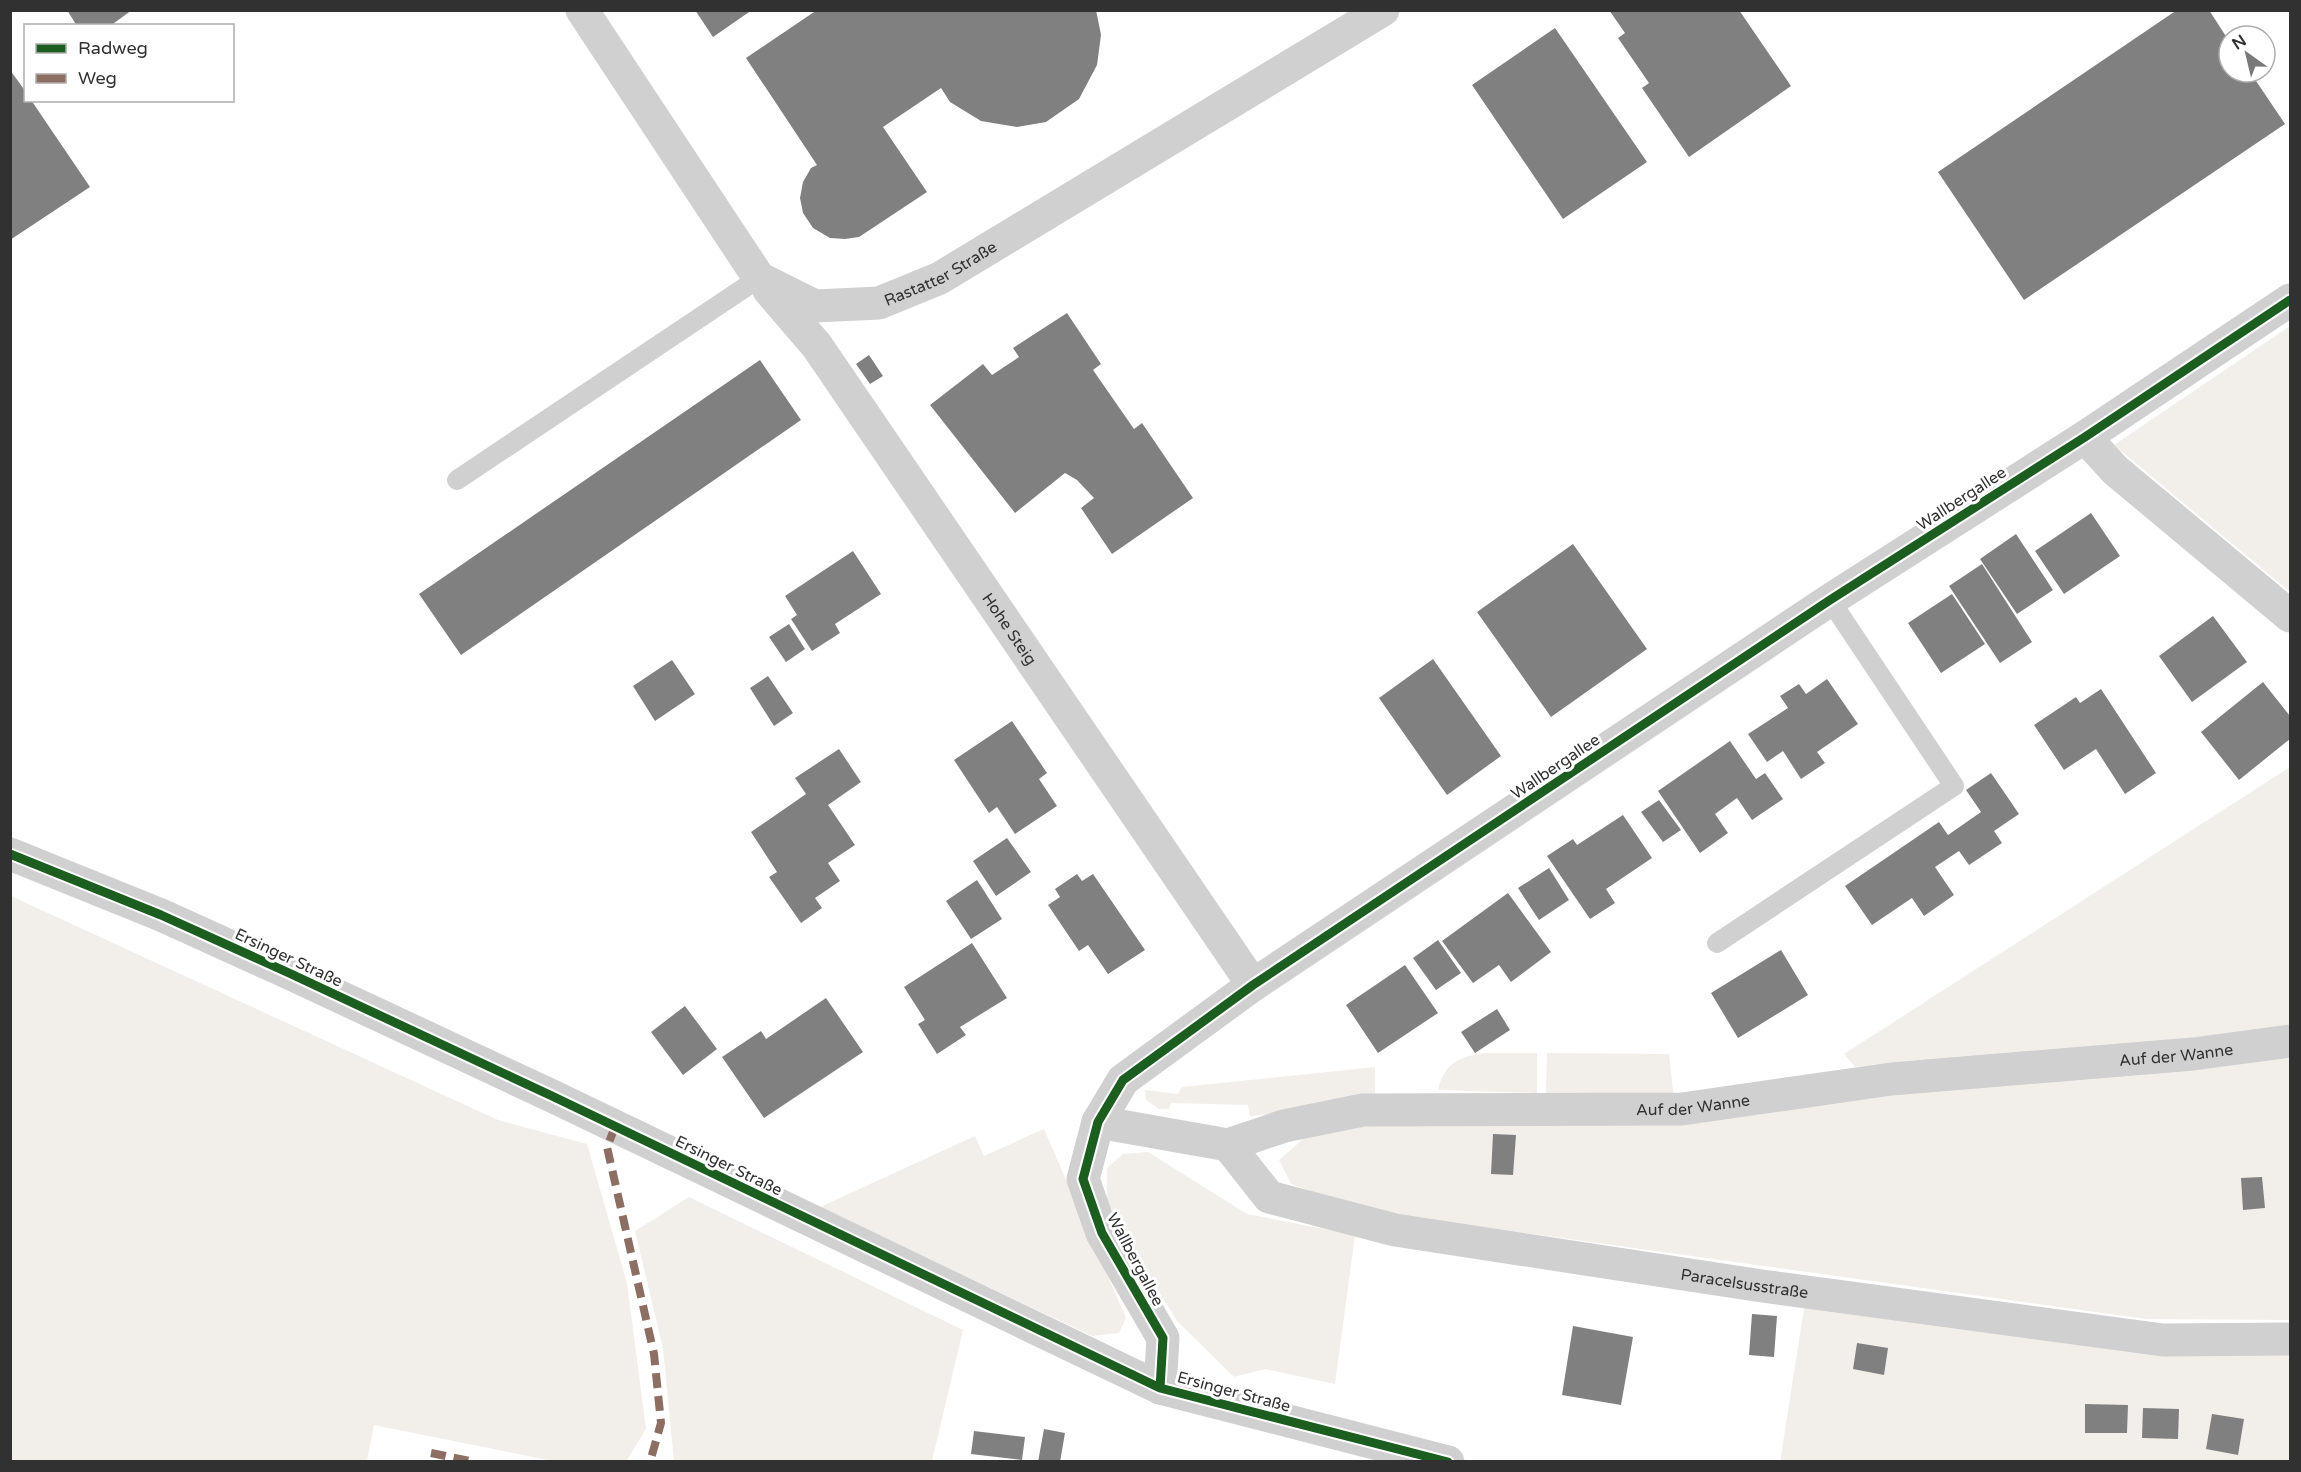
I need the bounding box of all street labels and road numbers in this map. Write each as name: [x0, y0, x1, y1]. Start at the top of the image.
street label: Rastatter Straße: [881, 237, 1001, 311]
street label: Wallbergallee: [1913, 462, 2010, 535]
street label: Hohe Steig: [977, 589, 1041, 669]
street label: Wallbergallee: [1507, 730, 1604, 804]
street label: Ersinger Straße: [232, 924, 346, 992]
street label: Auf der Wanne: [2118, 1040, 2234, 1071]
street label: Auf der Wanne: [1636, 1090, 1751, 1120]
street label: Ersinger Straße: [672, 1131, 785, 1200]
street label: Wallbergallee: [1102, 1209, 1168, 1310]
street label: Paracelsusstraße: [1679, 1265, 1809, 1303]
street label: Ersinger Straße: [1175, 1367, 1293, 1417]

